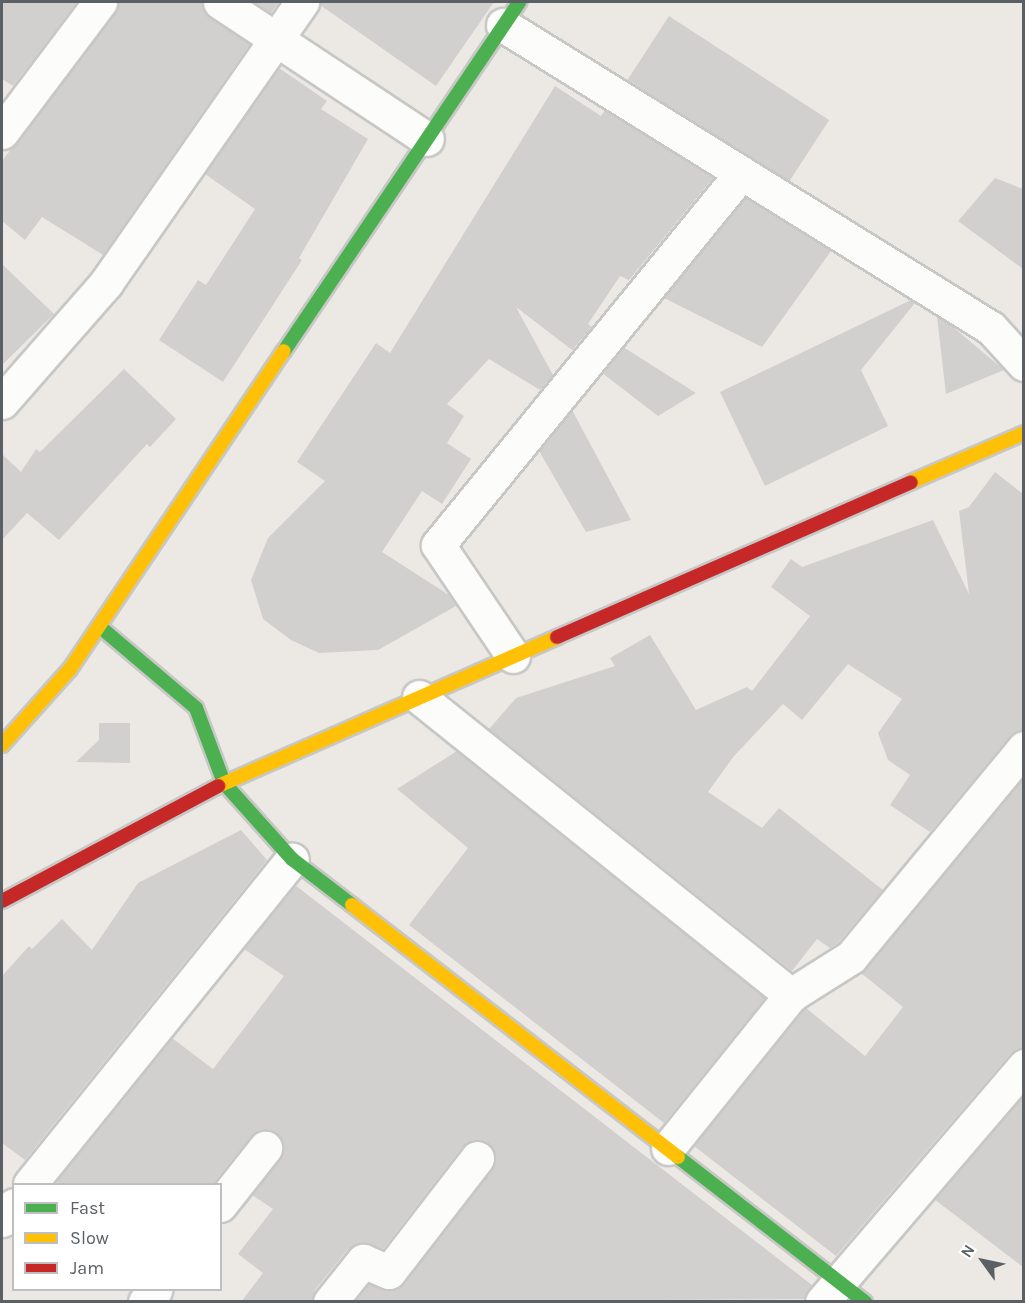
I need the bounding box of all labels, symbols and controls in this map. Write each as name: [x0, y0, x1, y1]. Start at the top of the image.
legend: [12, 1183, 222, 1291]
text: Fast: [70, 1197, 105, 1219]
text: Slow: [70, 1227, 109, 1249]
north arrow: [953, 1231, 1013, 1291]
text: N: [956, 1241, 979, 1261]
text: Jam: [70, 1257, 104, 1279]

